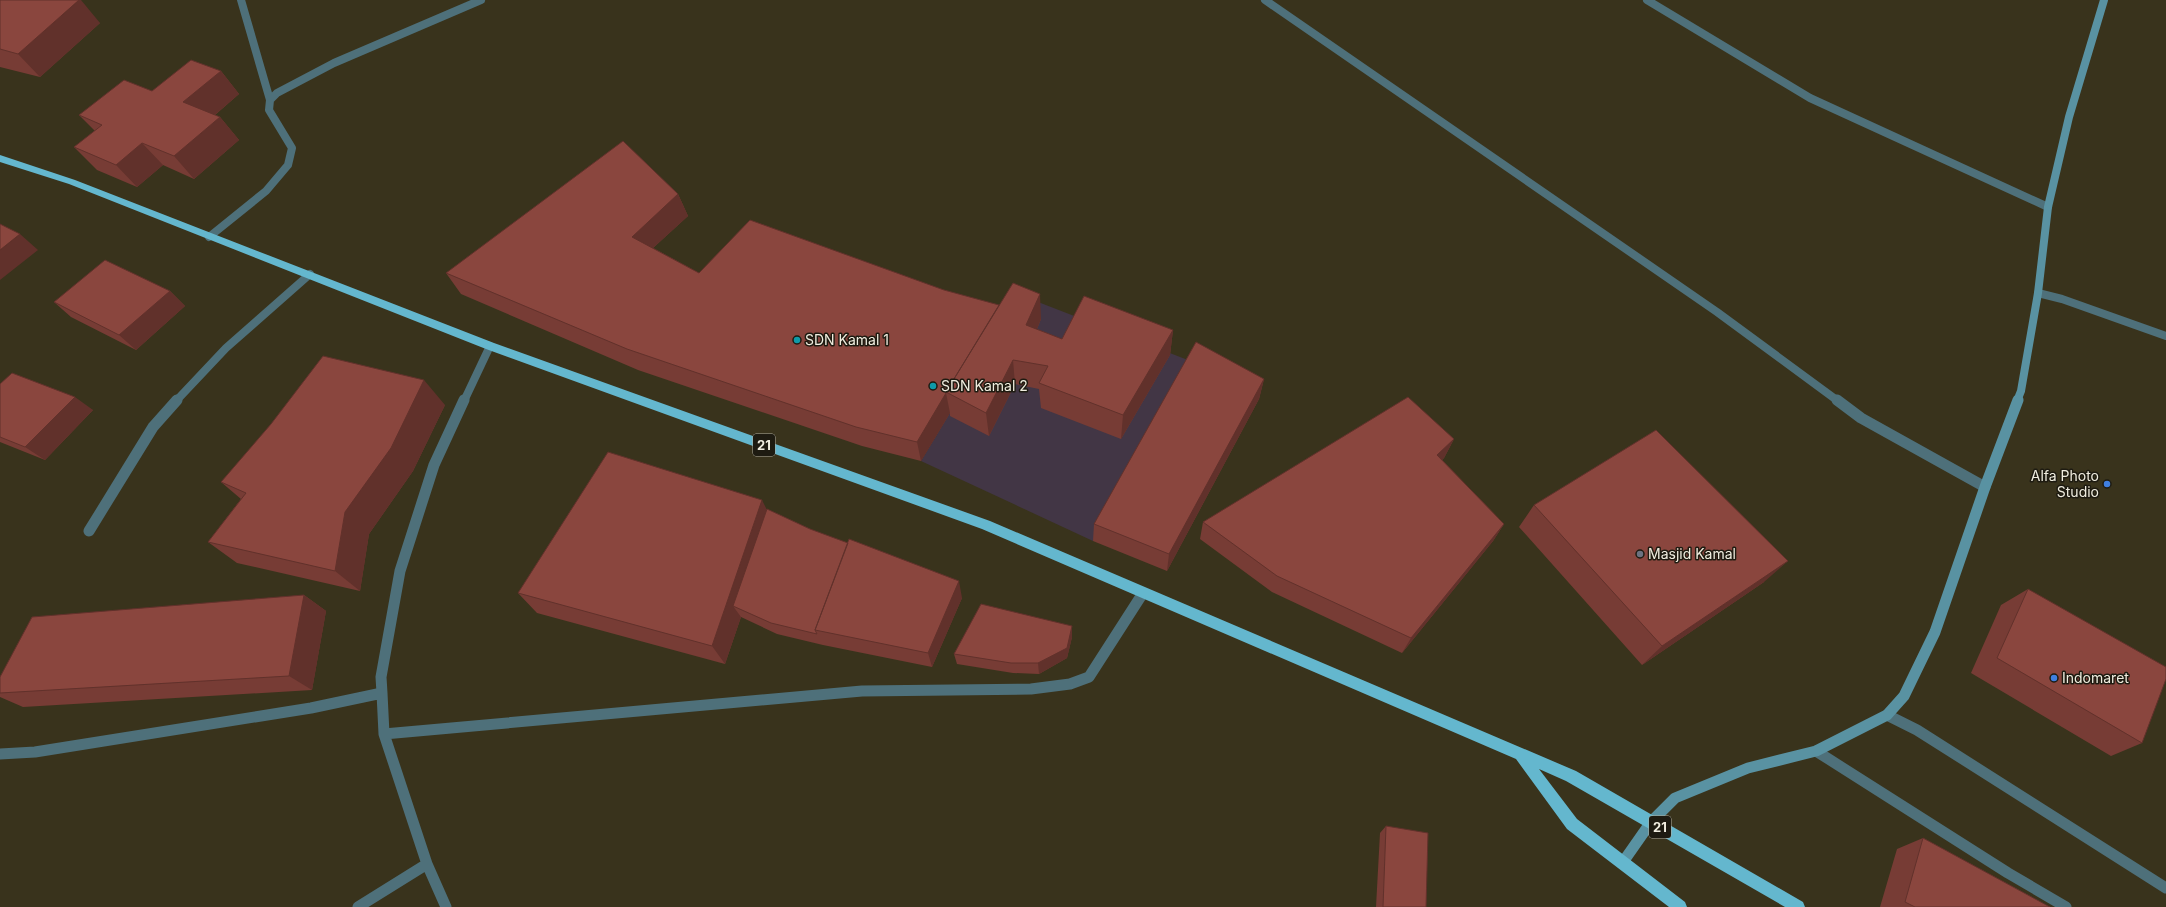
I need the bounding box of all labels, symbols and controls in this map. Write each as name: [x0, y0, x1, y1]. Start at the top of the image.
place label: SDN Kamal 1: [805, 331, 889, 348]
marker: SDN Kamal 1: [792, 335, 802, 345]
place label: SDN Kamal 2: [941, 377, 1028, 394]
marker: SDN Kamal 2: [928, 381, 938, 391]
road number: 21: [753, 434, 775, 456]
place label: Alfa Photo Studio: [2031, 467, 2099, 500]
marker: Alfa Photo Studio: [2102, 479, 2112, 489]
place label: Masjid Kamal: [1648, 545, 1736, 562]
marker: Masjid Kamal: [1635, 549, 1645, 559]
place label: Indomaret: [2062, 669, 2129, 686]
marker: Indomaret: [2049, 673, 2059, 683]
road number: 21: [1649, 816, 1671, 838]

